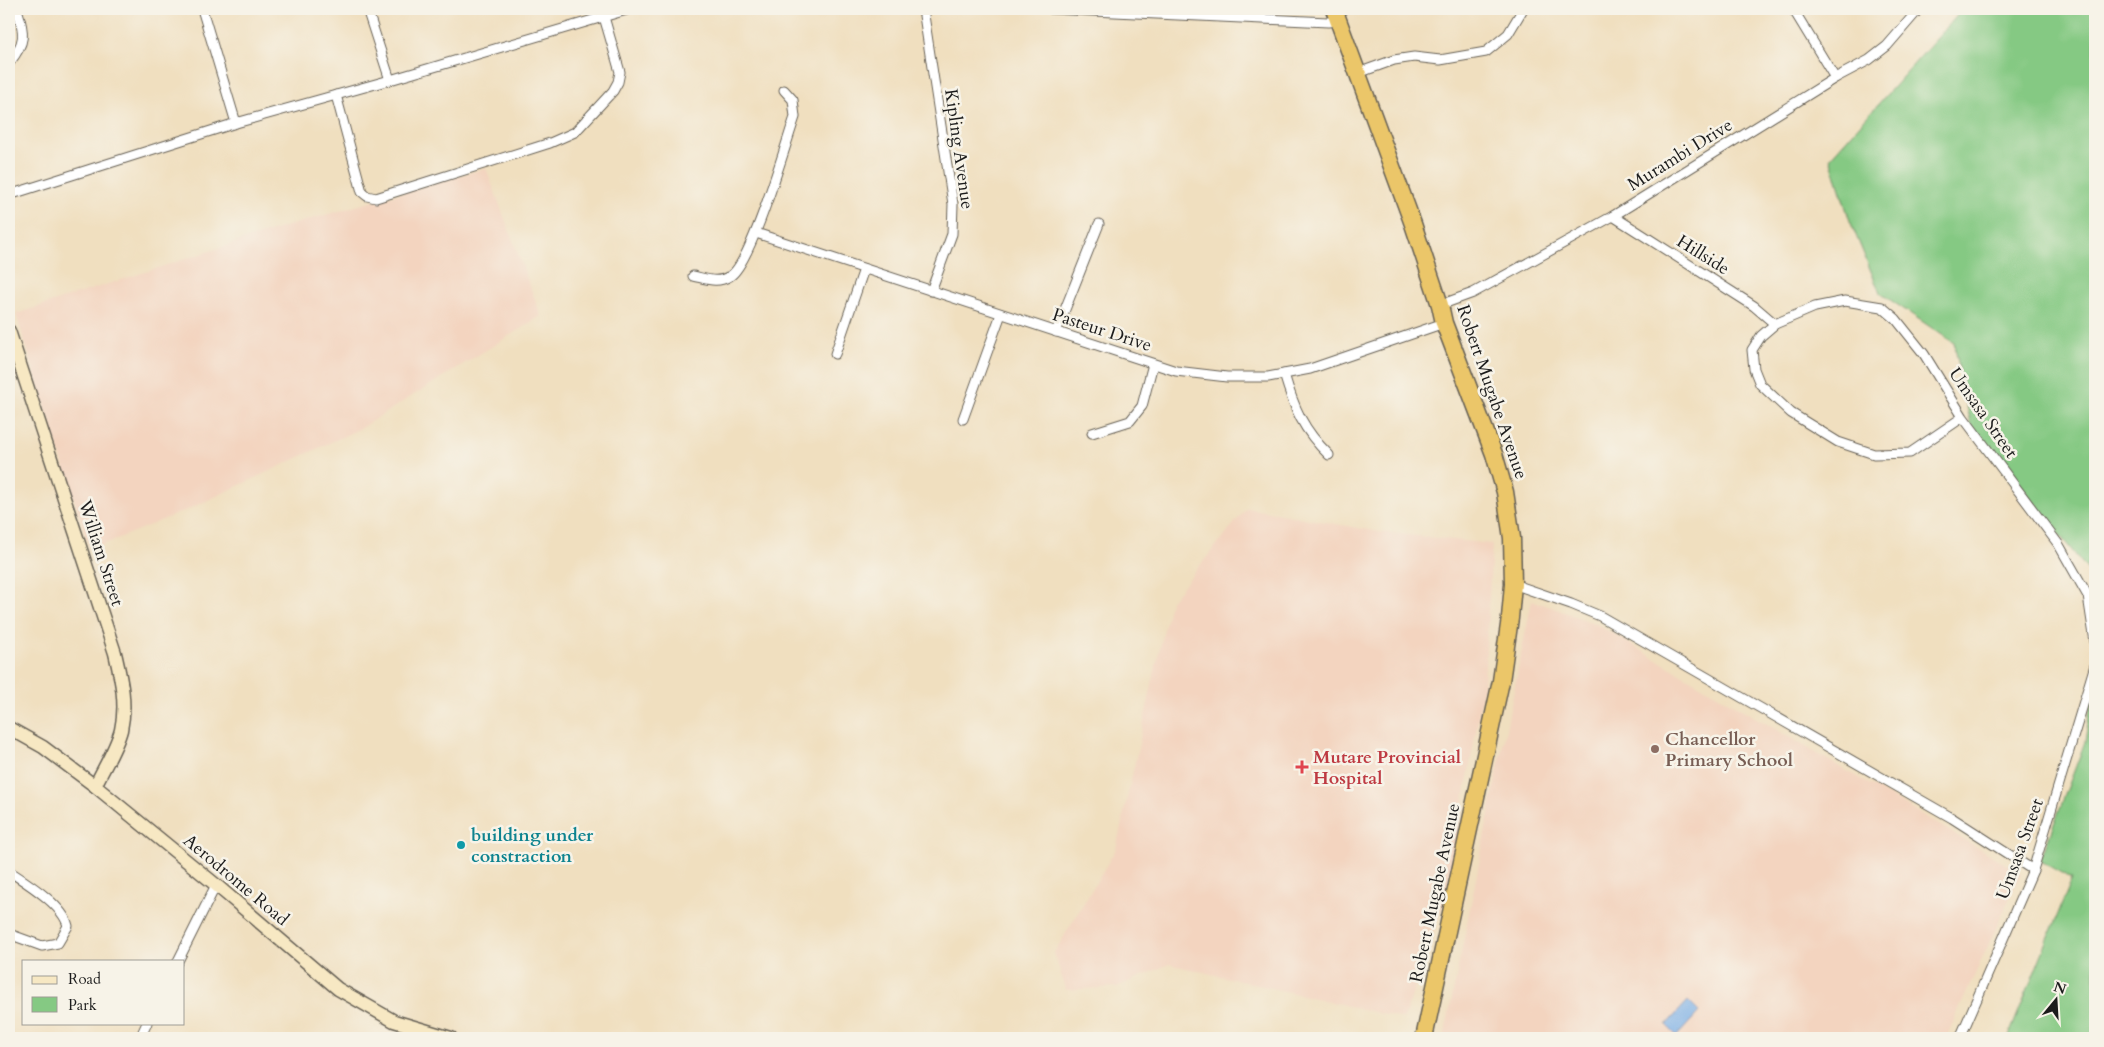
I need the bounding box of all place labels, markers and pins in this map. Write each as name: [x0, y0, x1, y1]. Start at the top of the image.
place label: Chancellor Primary School: [1665, 727, 1793, 773]
marker: Chancellor Primary School: [1649, 743, 1661, 755]
place label: Mutare Provincial Hospital: [1313, 745, 1461, 791]
marker: Mutare Provincial Hospital: [1295, 760, 1309, 774]
place label: building under constraction: [471, 823, 594, 869]
marker: building under constraction: [455, 839, 467, 851]

